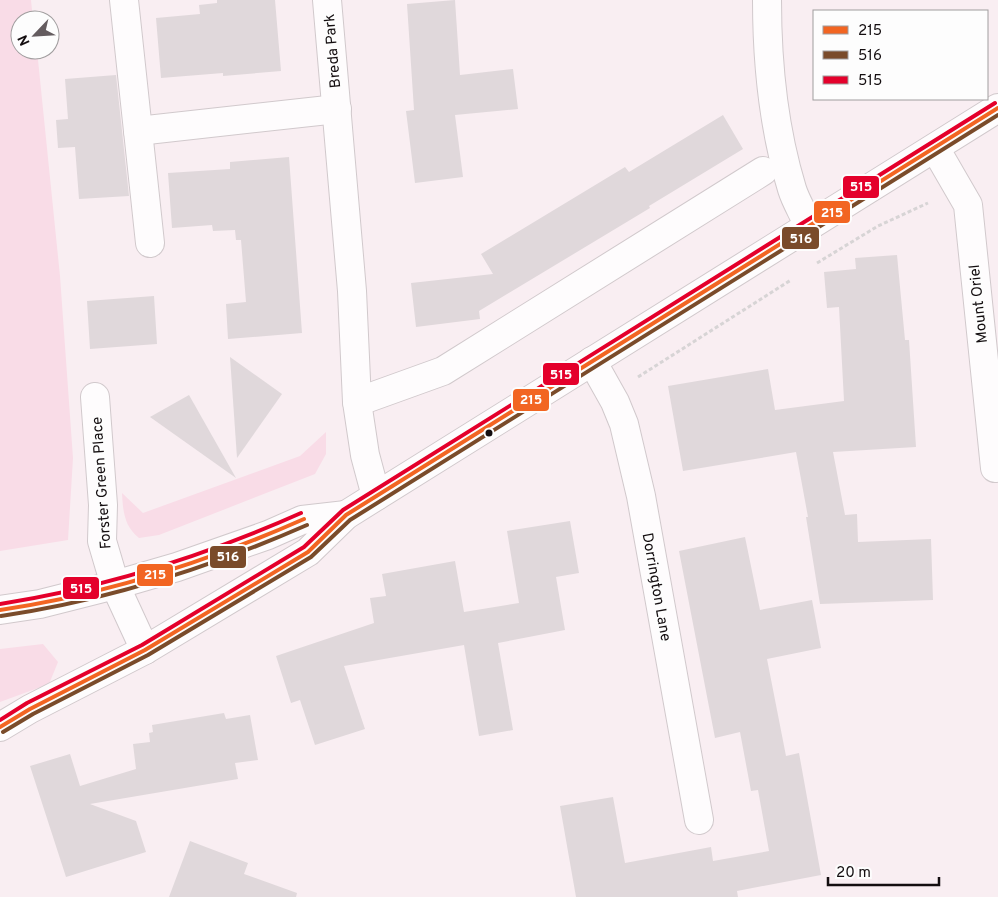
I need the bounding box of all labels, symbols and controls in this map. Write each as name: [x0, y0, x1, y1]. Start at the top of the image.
north arrow: [10, 10, 60, 60]
legend: [813, 10, 988, 100]
street label: Breda Park: [321, 13, 346, 89]
text: 215: [858, 22, 882, 41]
text: N: [15, 32, 34, 48]
text: 516: [858, 47, 882, 66]
text: 515: [858, 72, 882, 91]
line badge: 515: [842, 175, 880, 199]
text: 515: [850, 179, 872, 196]
line badge: 215: [813, 200, 851, 224]
text: 215: [821, 205, 843, 222]
line badge: 516: [781, 226, 820, 250]
text: 516: [790, 231, 812, 248]
street label: Mount Oriel: [966, 264, 993, 344]
line badge: 515: [542, 362, 580, 386]
text: 515: [550, 367, 572, 384]
line badge: 215: [512, 388, 550, 412]
text: 215: [520, 392, 542, 409]
street label: Forster Green Place: [88, 416, 117, 550]
unlabelled marker: [484, 428, 494, 438]
street label: Dorrington Lane: [637, 532, 674, 643]
line badge: 516: [209, 545, 247, 569]
text: 516: [217, 549, 239, 566]
line badge: 215: [136, 563, 174, 587]
text: 215: [144, 567, 166, 584]
line badge: 515: [62, 576, 100, 600]
text: 515: [70, 581, 92, 598]
scale bar: [828, 854, 939, 886]
text: 20 m: [836, 864, 871, 883]

